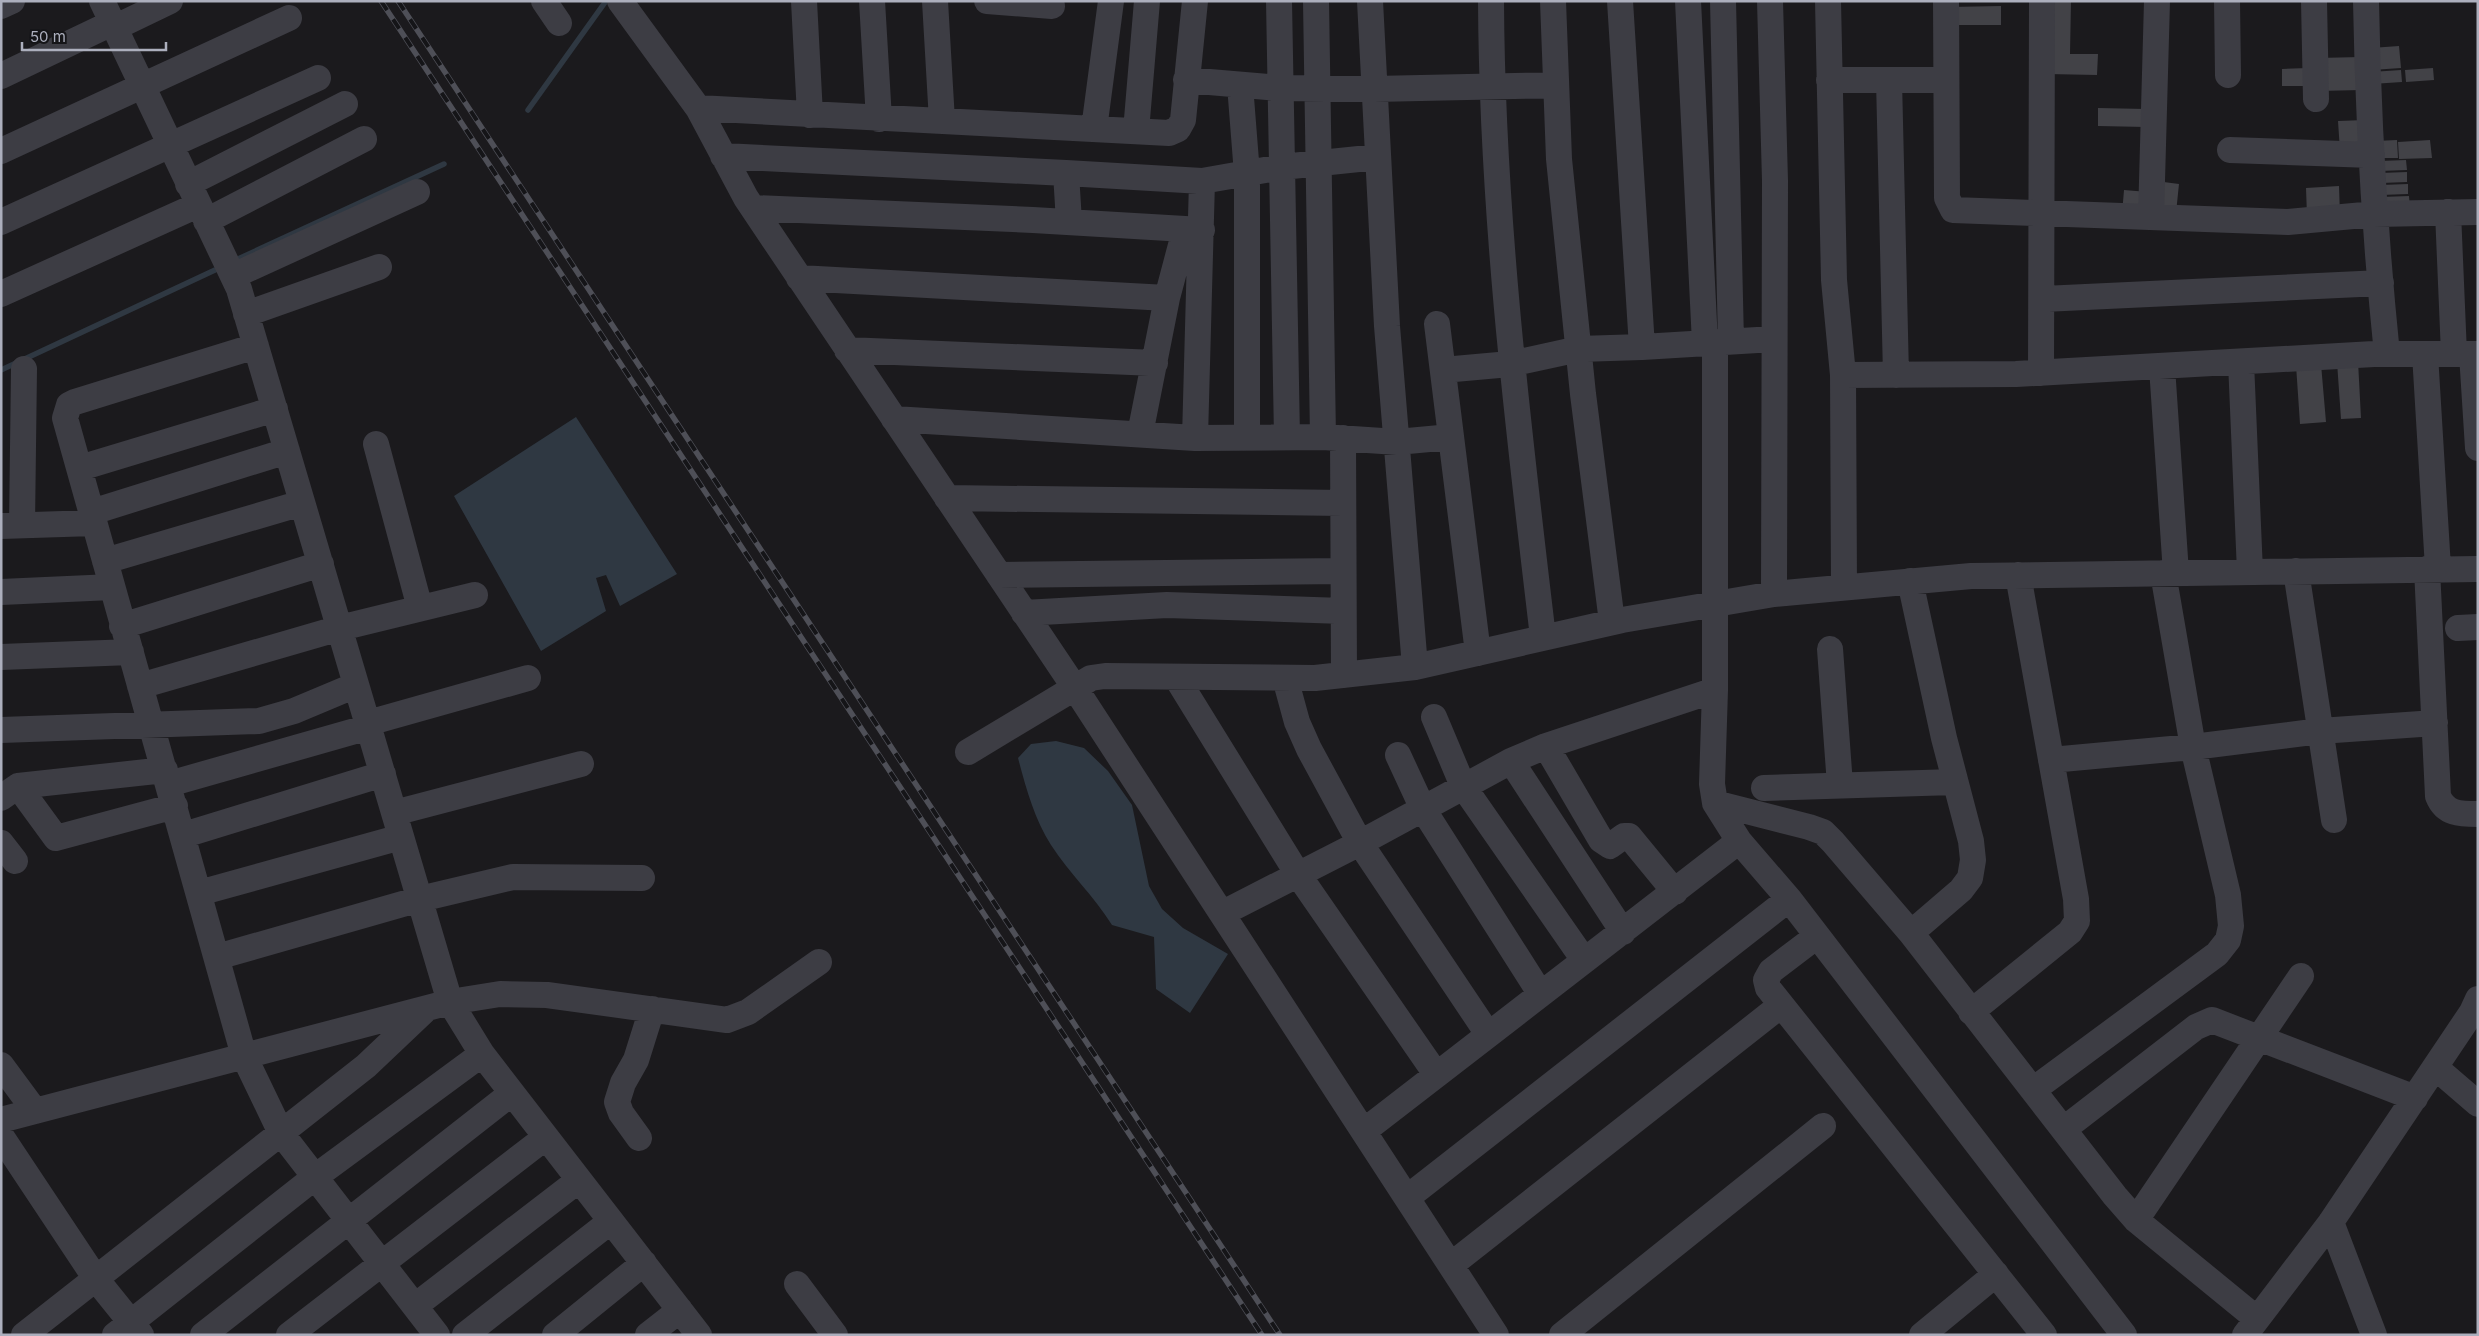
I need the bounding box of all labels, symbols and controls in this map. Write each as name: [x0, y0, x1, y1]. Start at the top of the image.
scale bar: [22, 20, 166, 52]
text: 50 m: [30, 27, 66, 46]

